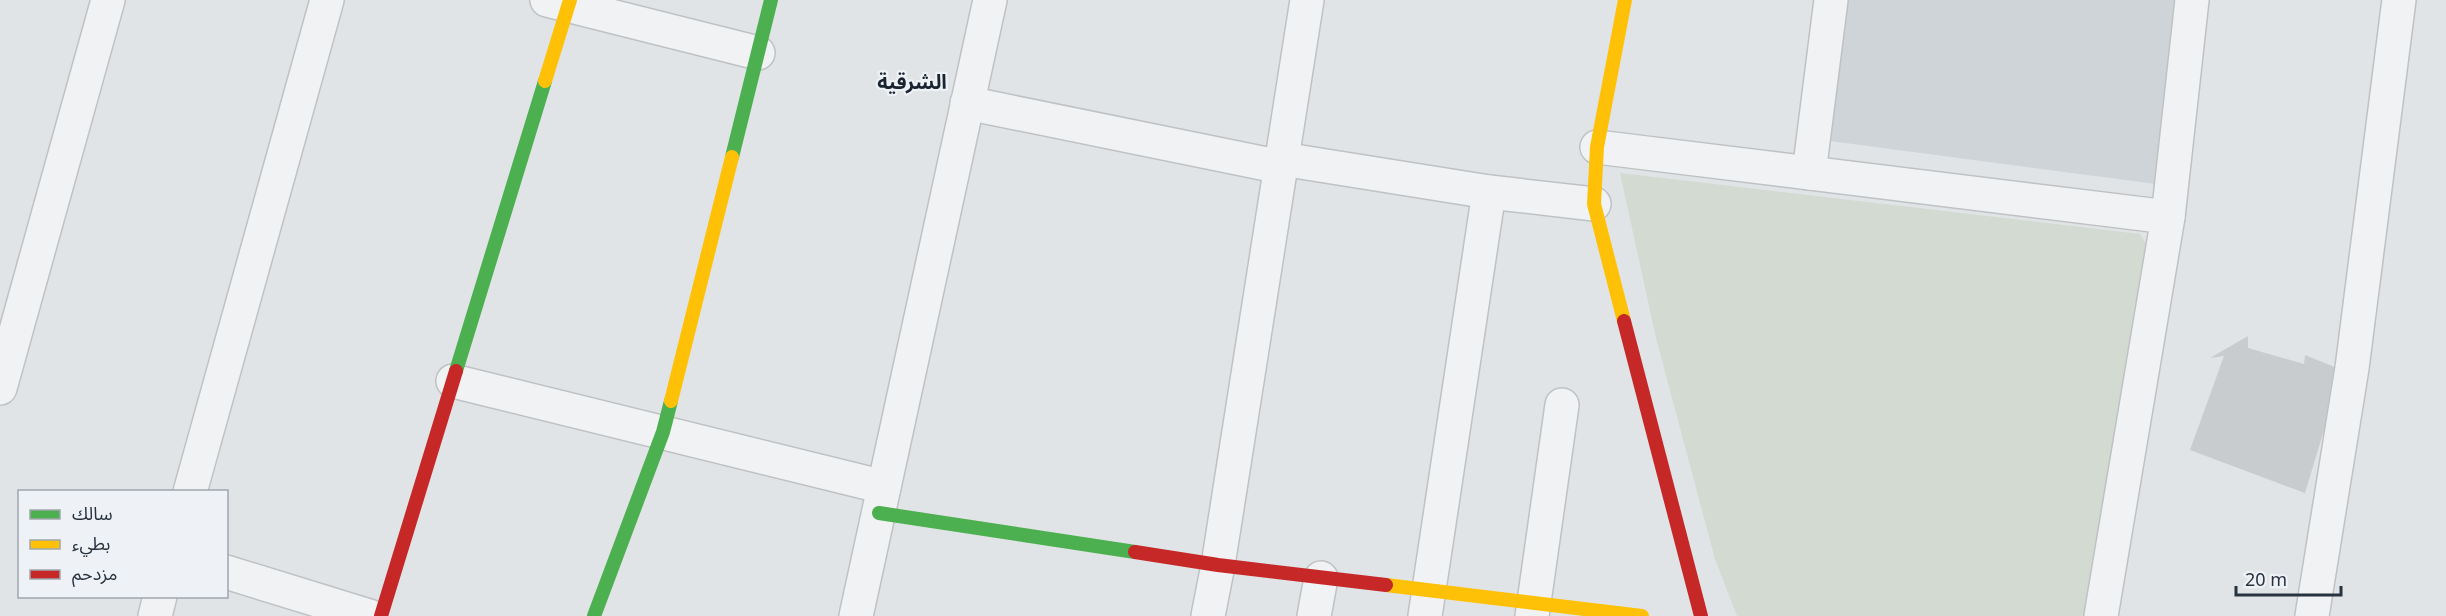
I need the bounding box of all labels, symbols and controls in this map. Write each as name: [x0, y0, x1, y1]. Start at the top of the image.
district label: الشرقية: [877, 68, 947, 95]
legend: [18, 490, 228, 598]
text: سالك: [72, 501, 113, 525]
text: بطيء: [72, 531, 110, 557]
scale bar: [2236, 559, 2341, 597]
text: مزدحم: [72, 561, 117, 587]
text: 20 m: [2245, 567, 2287, 591]

